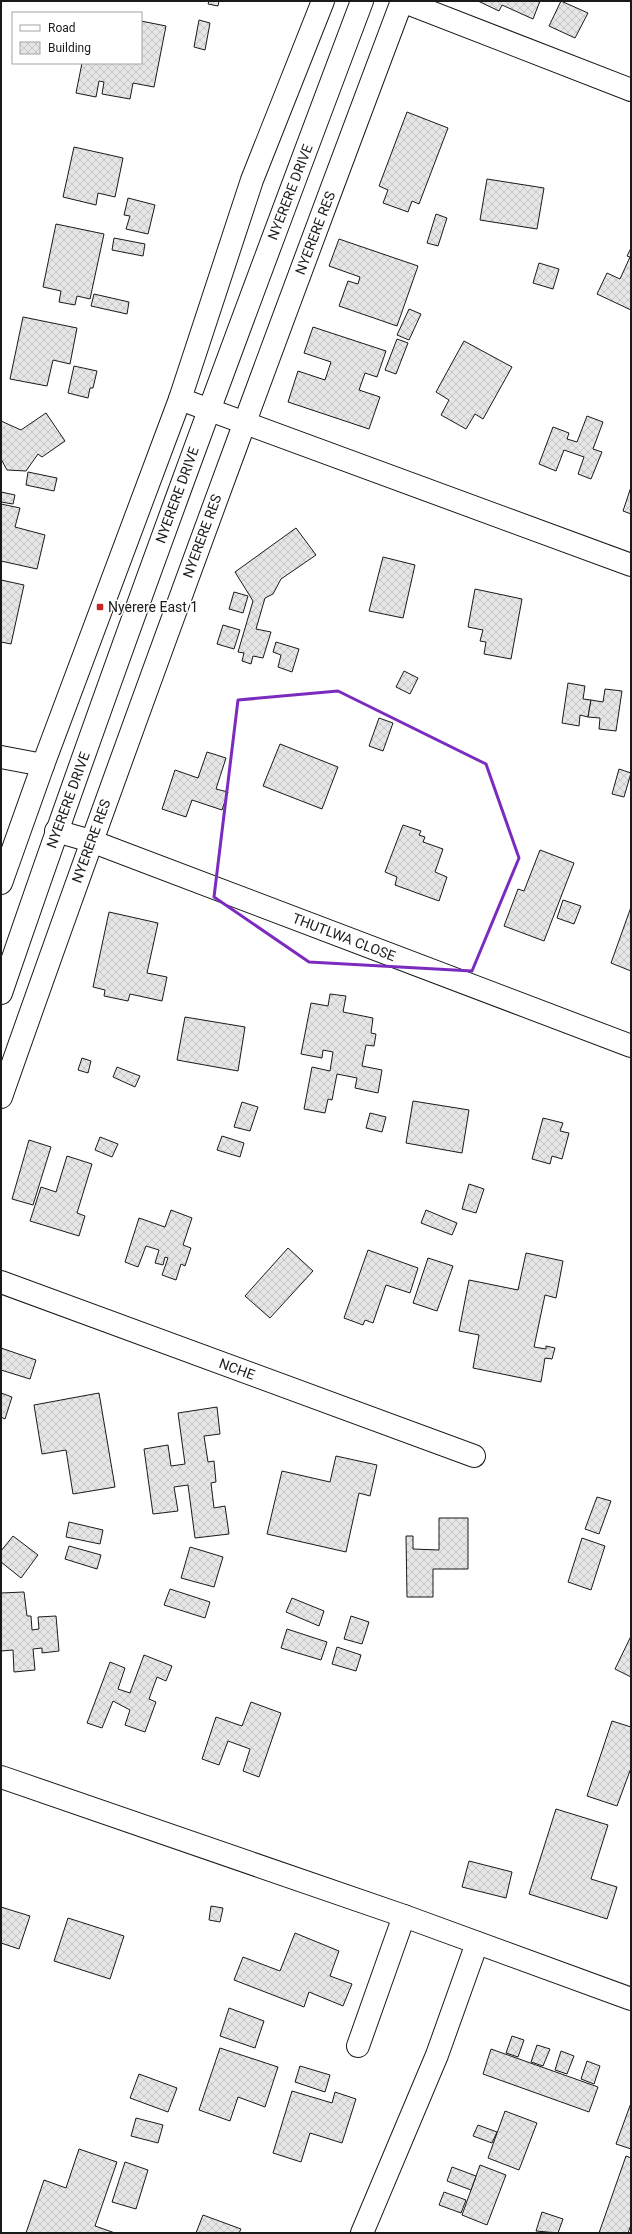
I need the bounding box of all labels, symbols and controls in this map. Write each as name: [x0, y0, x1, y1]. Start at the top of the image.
legend: [12, 12, 142, 64]
text: Road: [48, 21, 76, 35]
text: Building: [48, 41, 91, 55]
street label: NYERERE DRIVE: [264, 142, 316, 242]
street label: NYERERE RES: [292, 189, 338, 277]
street label: NYERERE DRIVE: [152, 445, 202, 545]
street label: NYERERE RES: [179, 492, 225, 580]
place label: Nyerere East 1: [108, 599, 198, 615]
marker: Nyerere East 1: [95, 602, 105, 612]
street label: NYERERE DRIVE: [43, 750, 93, 850]
street label: NYERERE RES: [68, 797, 114, 885]
street label: THUTLWA CLOSE: [290, 910, 398, 964]
street label: NCHE: [217, 1355, 257, 1383]

